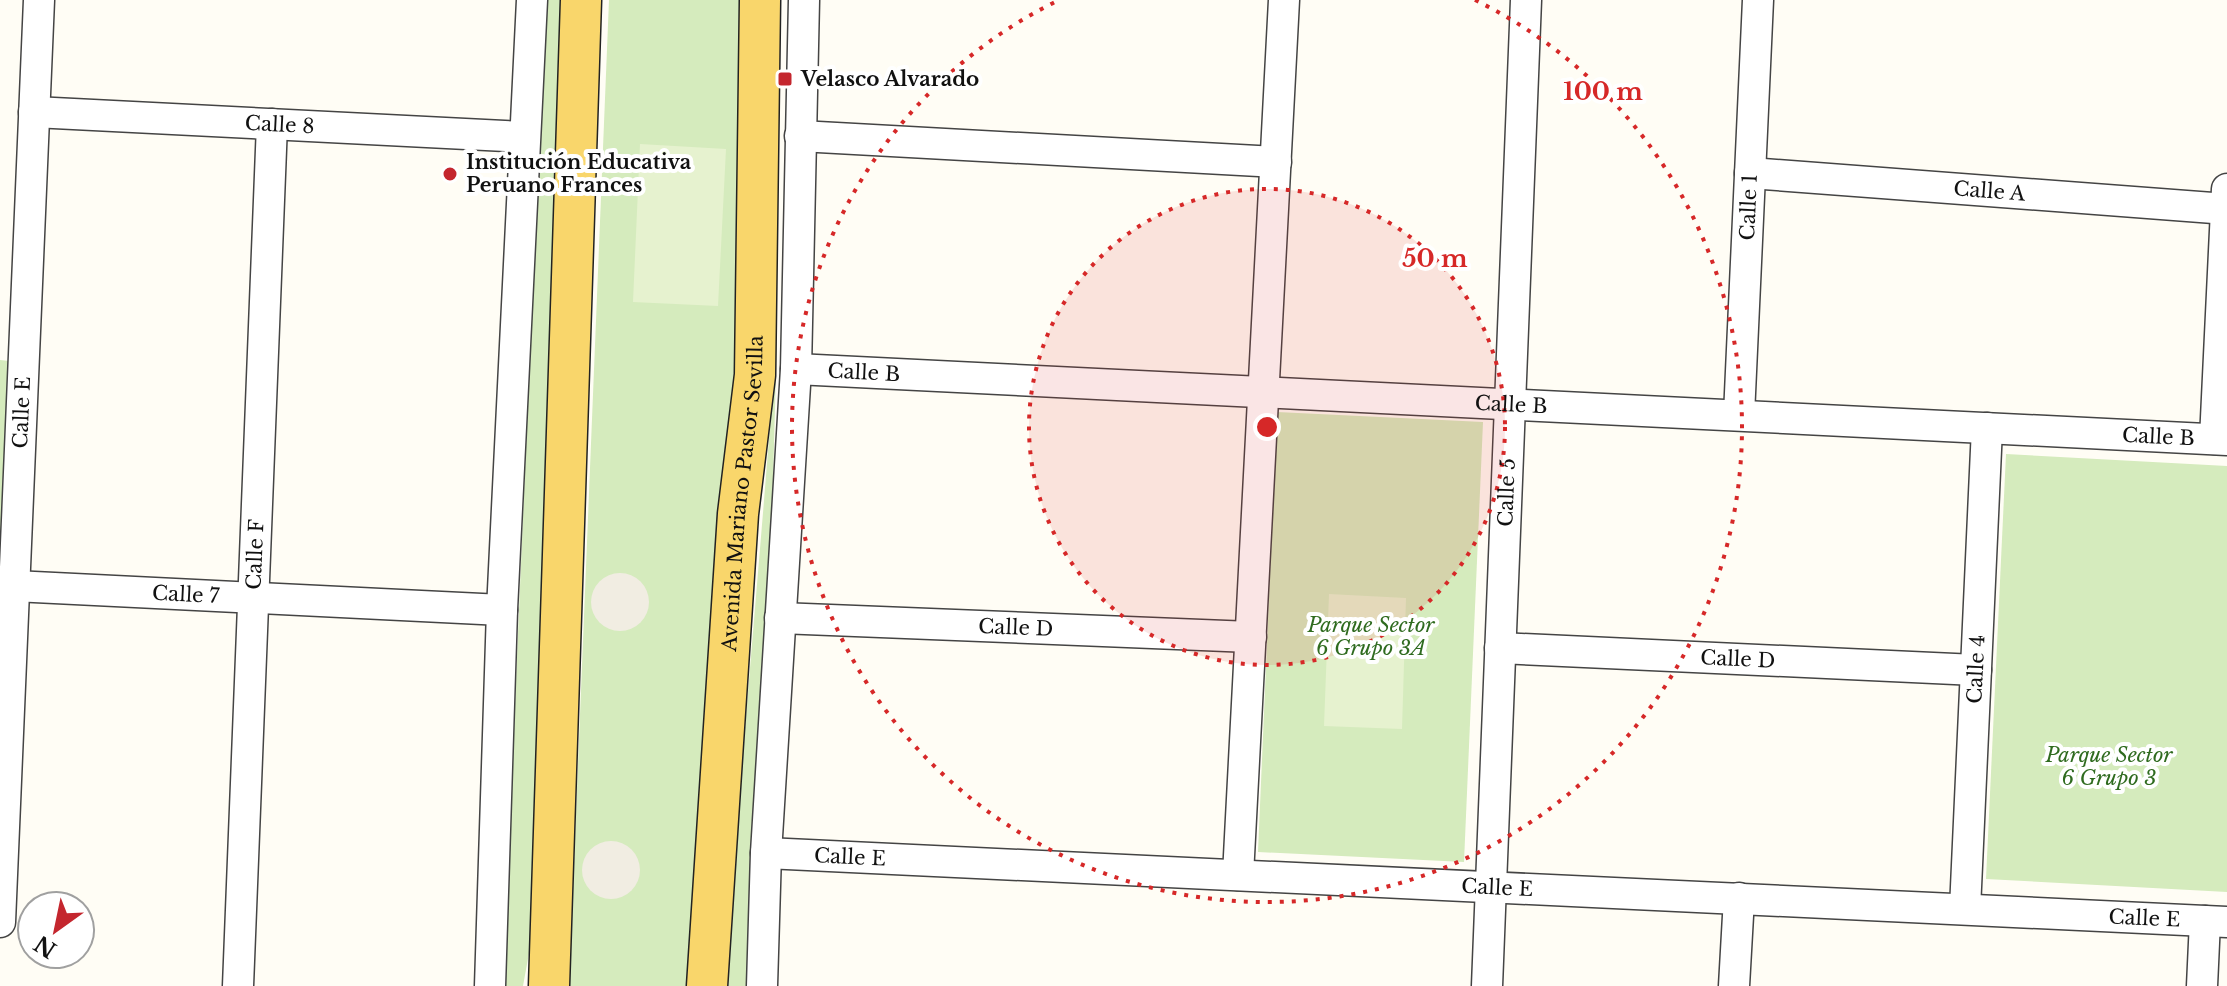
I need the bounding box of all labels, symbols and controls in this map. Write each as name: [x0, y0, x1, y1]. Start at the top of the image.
place label: Velasco Alvarado: [800, 67, 979, 91]
marker: Velasco Alvarado: [776, 70, 794, 88]
text: 100 m: [1563, 77, 1643, 106]
street label: Calle 8: [244, 111, 315, 138]
place label: Institución Educativa Peruano Frances: [466, 150, 692, 197]
marker: Institución Educativa Peruano Frances: [441, 165, 459, 183]
street label: Calle 1: [1735, 174, 1762, 241]
street label: Calle A: [1953, 176, 2027, 206]
text: 50 m: [1402, 244, 1468, 273]
street label: Avenida Mariano Pastor Sevilla: [717, 334, 768, 653]
street label: Calle B: [827, 359, 901, 386]
street label: Calle E: [8, 376, 35, 449]
street label: Calle B: [1474, 391, 1548, 418]
centre of rings: [1253, 413, 1281, 441]
street label: Calle B: [2121, 423, 2195, 450]
street label: Calle 5: [1493, 458, 1520, 527]
street label: Calle F: [242, 519, 268, 590]
street label: Calle 7: [152, 581, 221, 608]
park label: Parque Sector 6 Grupo 3A: [1306, 613, 1435, 660]
street label: Calle D: [978, 614, 1054, 641]
street label: Calle 4: [1962, 634, 1990, 704]
street label: Calle D: [1700, 645, 1776, 673]
park label: Parque Sector 6 Grupo 3: [2044, 743, 2173, 790]
street label: Calle E: [813, 843, 886, 871]
street label: Calle E: [1461, 874, 1534, 901]
north arrow: [16, 890, 96, 970]
street label: Calle E: [2108, 904, 2181, 932]
text: N: [29, 929, 61, 963]

